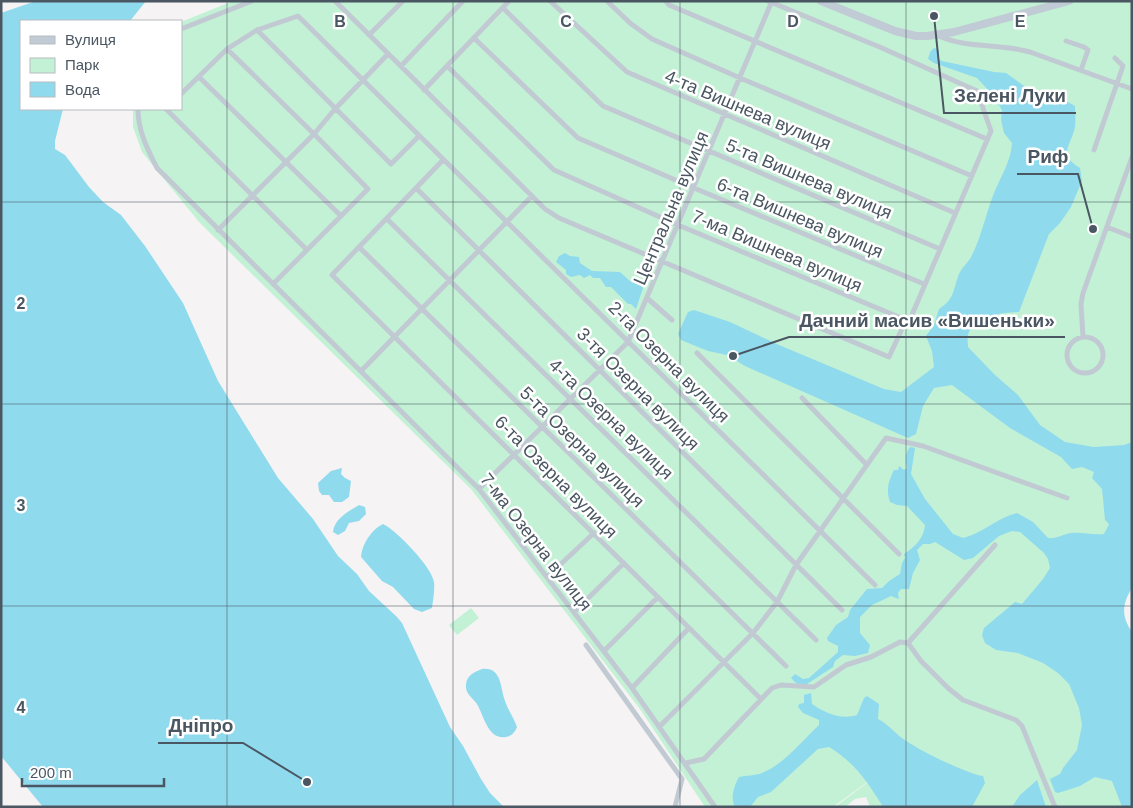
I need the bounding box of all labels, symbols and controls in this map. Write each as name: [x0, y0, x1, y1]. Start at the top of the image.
text: B: [334, 13, 346, 30]
text: C: [560, 13, 572, 30]
text: D: [787, 13, 799, 30]
text: E: [1015, 13, 1026, 30]
legend: [20, 20, 182, 110]
text: Вулиця: [65, 31, 116, 48]
text: Парк: [65, 56, 99, 73]
street label: 4-та Вишнева вулиця: [662, 66, 834, 154]
callout: Зелені Луки: [944, 79, 1076, 113]
text: Вода: [65, 81, 101, 98]
text: Зелені Луки: [954, 85, 1066, 106]
street label: Центральна вулиця: [630, 128, 712, 288]
street label: 5-та Вишнева вулиця: [723, 135, 895, 223]
callout: Риф: [1017, 140, 1078, 174]
text: Риф: [1028, 146, 1068, 167]
street label: 6-та Вишнева вулиця: [714, 174, 886, 262]
street label: 7-ма Вишнева вулиця: [689, 206, 865, 296]
text: 2: [17, 295, 26, 312]
street label: 2-га Озерна вулиця: [604, 297, 734, 427]
callout: Дачний масив «Вишеньки»: [789, 303, 1065, 337]
text: Дачний масив «Вишеньки»: [799, 310, 1055, 331]
street label: 3-тя Озерна вулиця: [573, 324, 703, 454]
street label: 4-та Озерна вулиця: [545, 355, 677, 483]
street label: 5-та Озерна вулиця: [516, 383, 648, 511]
street label: 6-та Озерна вулиця: [491, 412, 621, 542]
street label: 7-ма Озерна вулиця: [476, 469, 596, 615]
text: 3: [17, 497, 26, 514]
text: 4: [17, 699, 26, 716]
callout: Дніпро: [158, 709, 243, 743]
text: Дніпро: [169, 715, 233, 736]
scale bar: [22, 756, 165, 788]
text: 200 m: [30, 764, 72, 781]

